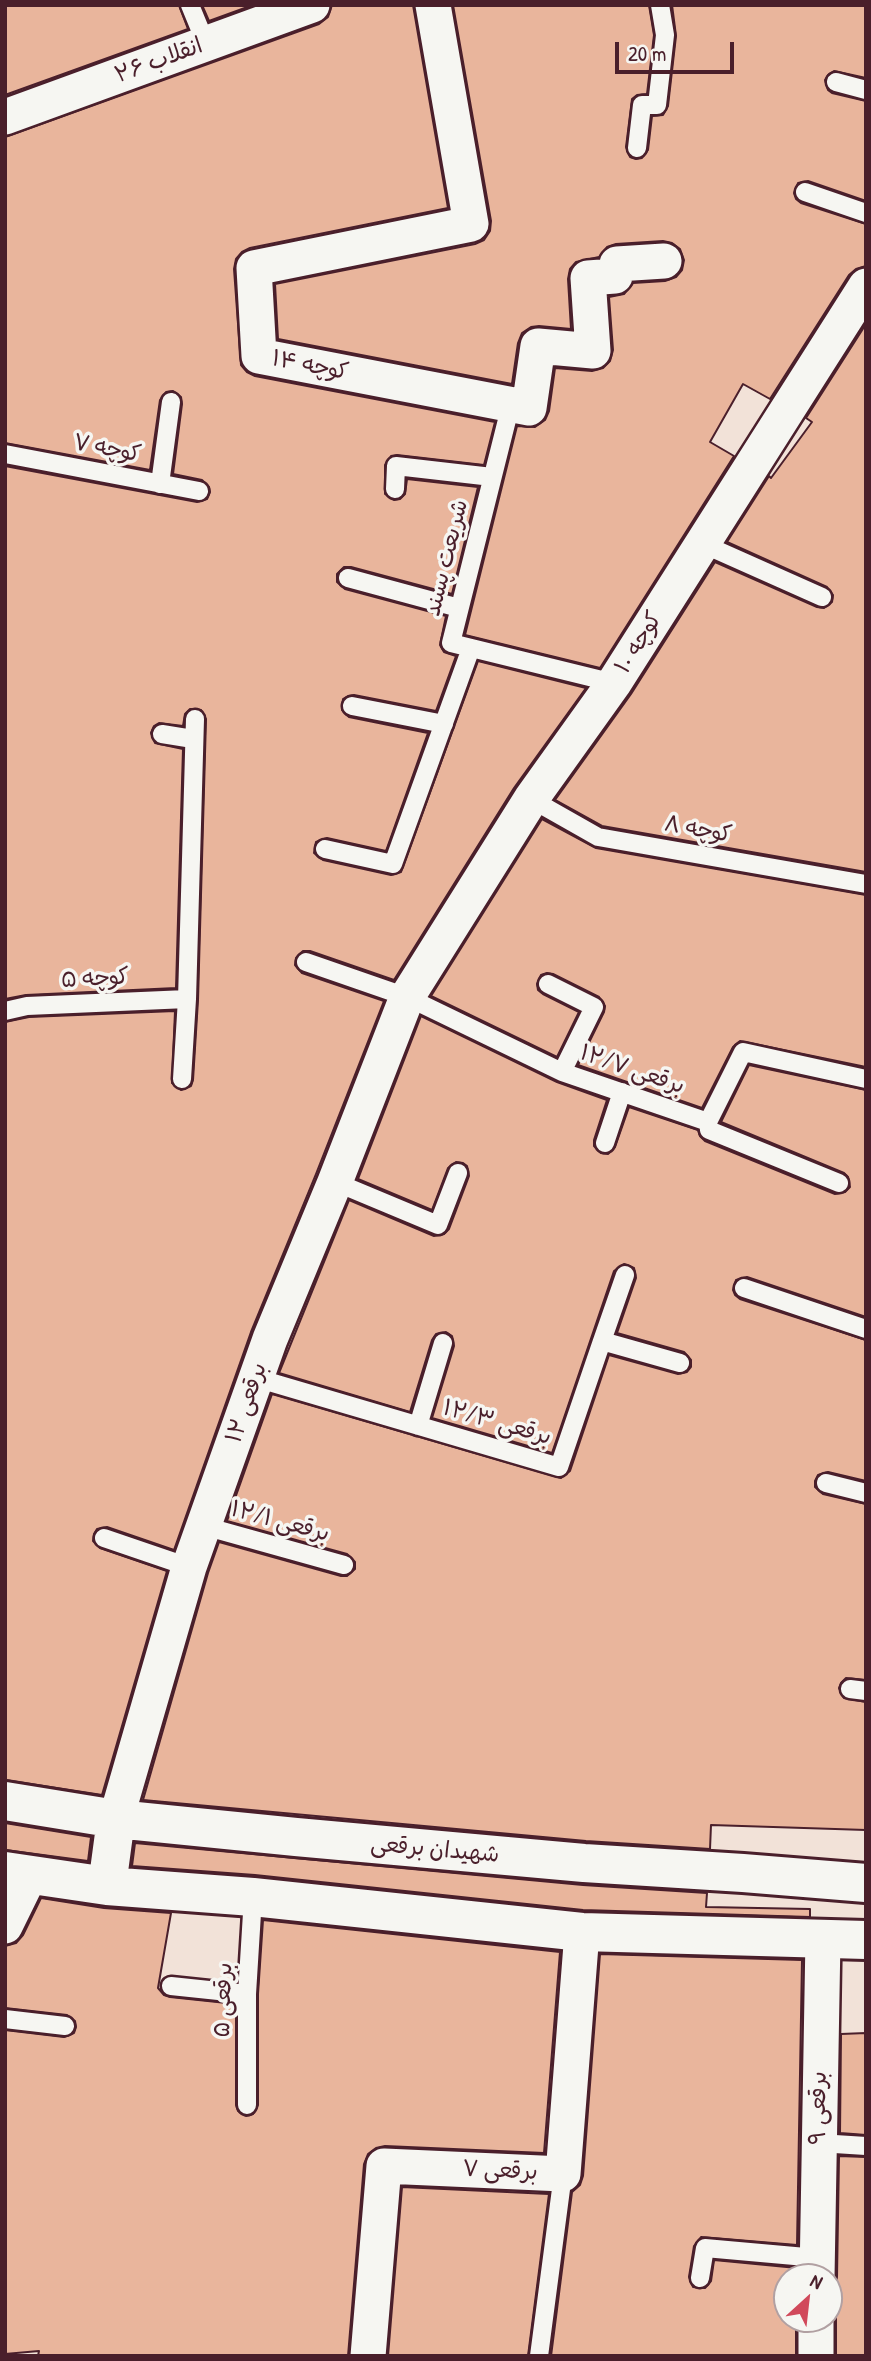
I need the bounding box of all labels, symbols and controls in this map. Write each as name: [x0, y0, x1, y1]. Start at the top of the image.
scale bar: [619, 28, 738, 72]
street label: انقلاب ۲۶: [111, 32, 207, 90]
text: 20 m: [628, 39, 666, 68]
street label: کوچه ۱۴: [269, 345, 351, 387]
street label: کوچه ۷: [71, 429, 143, 469]
street label: شریعت پسند: [419, 497, 475, 619]
street label: کوچه ۱۰: [609, 607, 669, 679]
street label: کوچه ۸: [662, 810, 734, 850]
street label: کوچه ۵: [60, 963, 130, 995]
street label: برقعی ۱۲/۷: [576, 1039, 688, 1101]
street label: برقعی ۱۲: [220, 1359, 274, 1447]
street label: برقعی ۱۲/۳: [440, 1394, 554, 1452]
street label: برقعی ۱۲/۱: [228, 1496, 332, 1548]
street label: شهیدان برقعی: [369, 1831, 501, 1869]
street label: برقعی ۵: [209, 1962, 239, 2038]
street label: برقعی ۹: [805, 2071, 833, 2145]
street label: برقعی ۷: [462, 2155, 538, 2187]
north arrow: [773, 2263, 843, 2333]
text: N: [806, 2267, 827, 2295]

